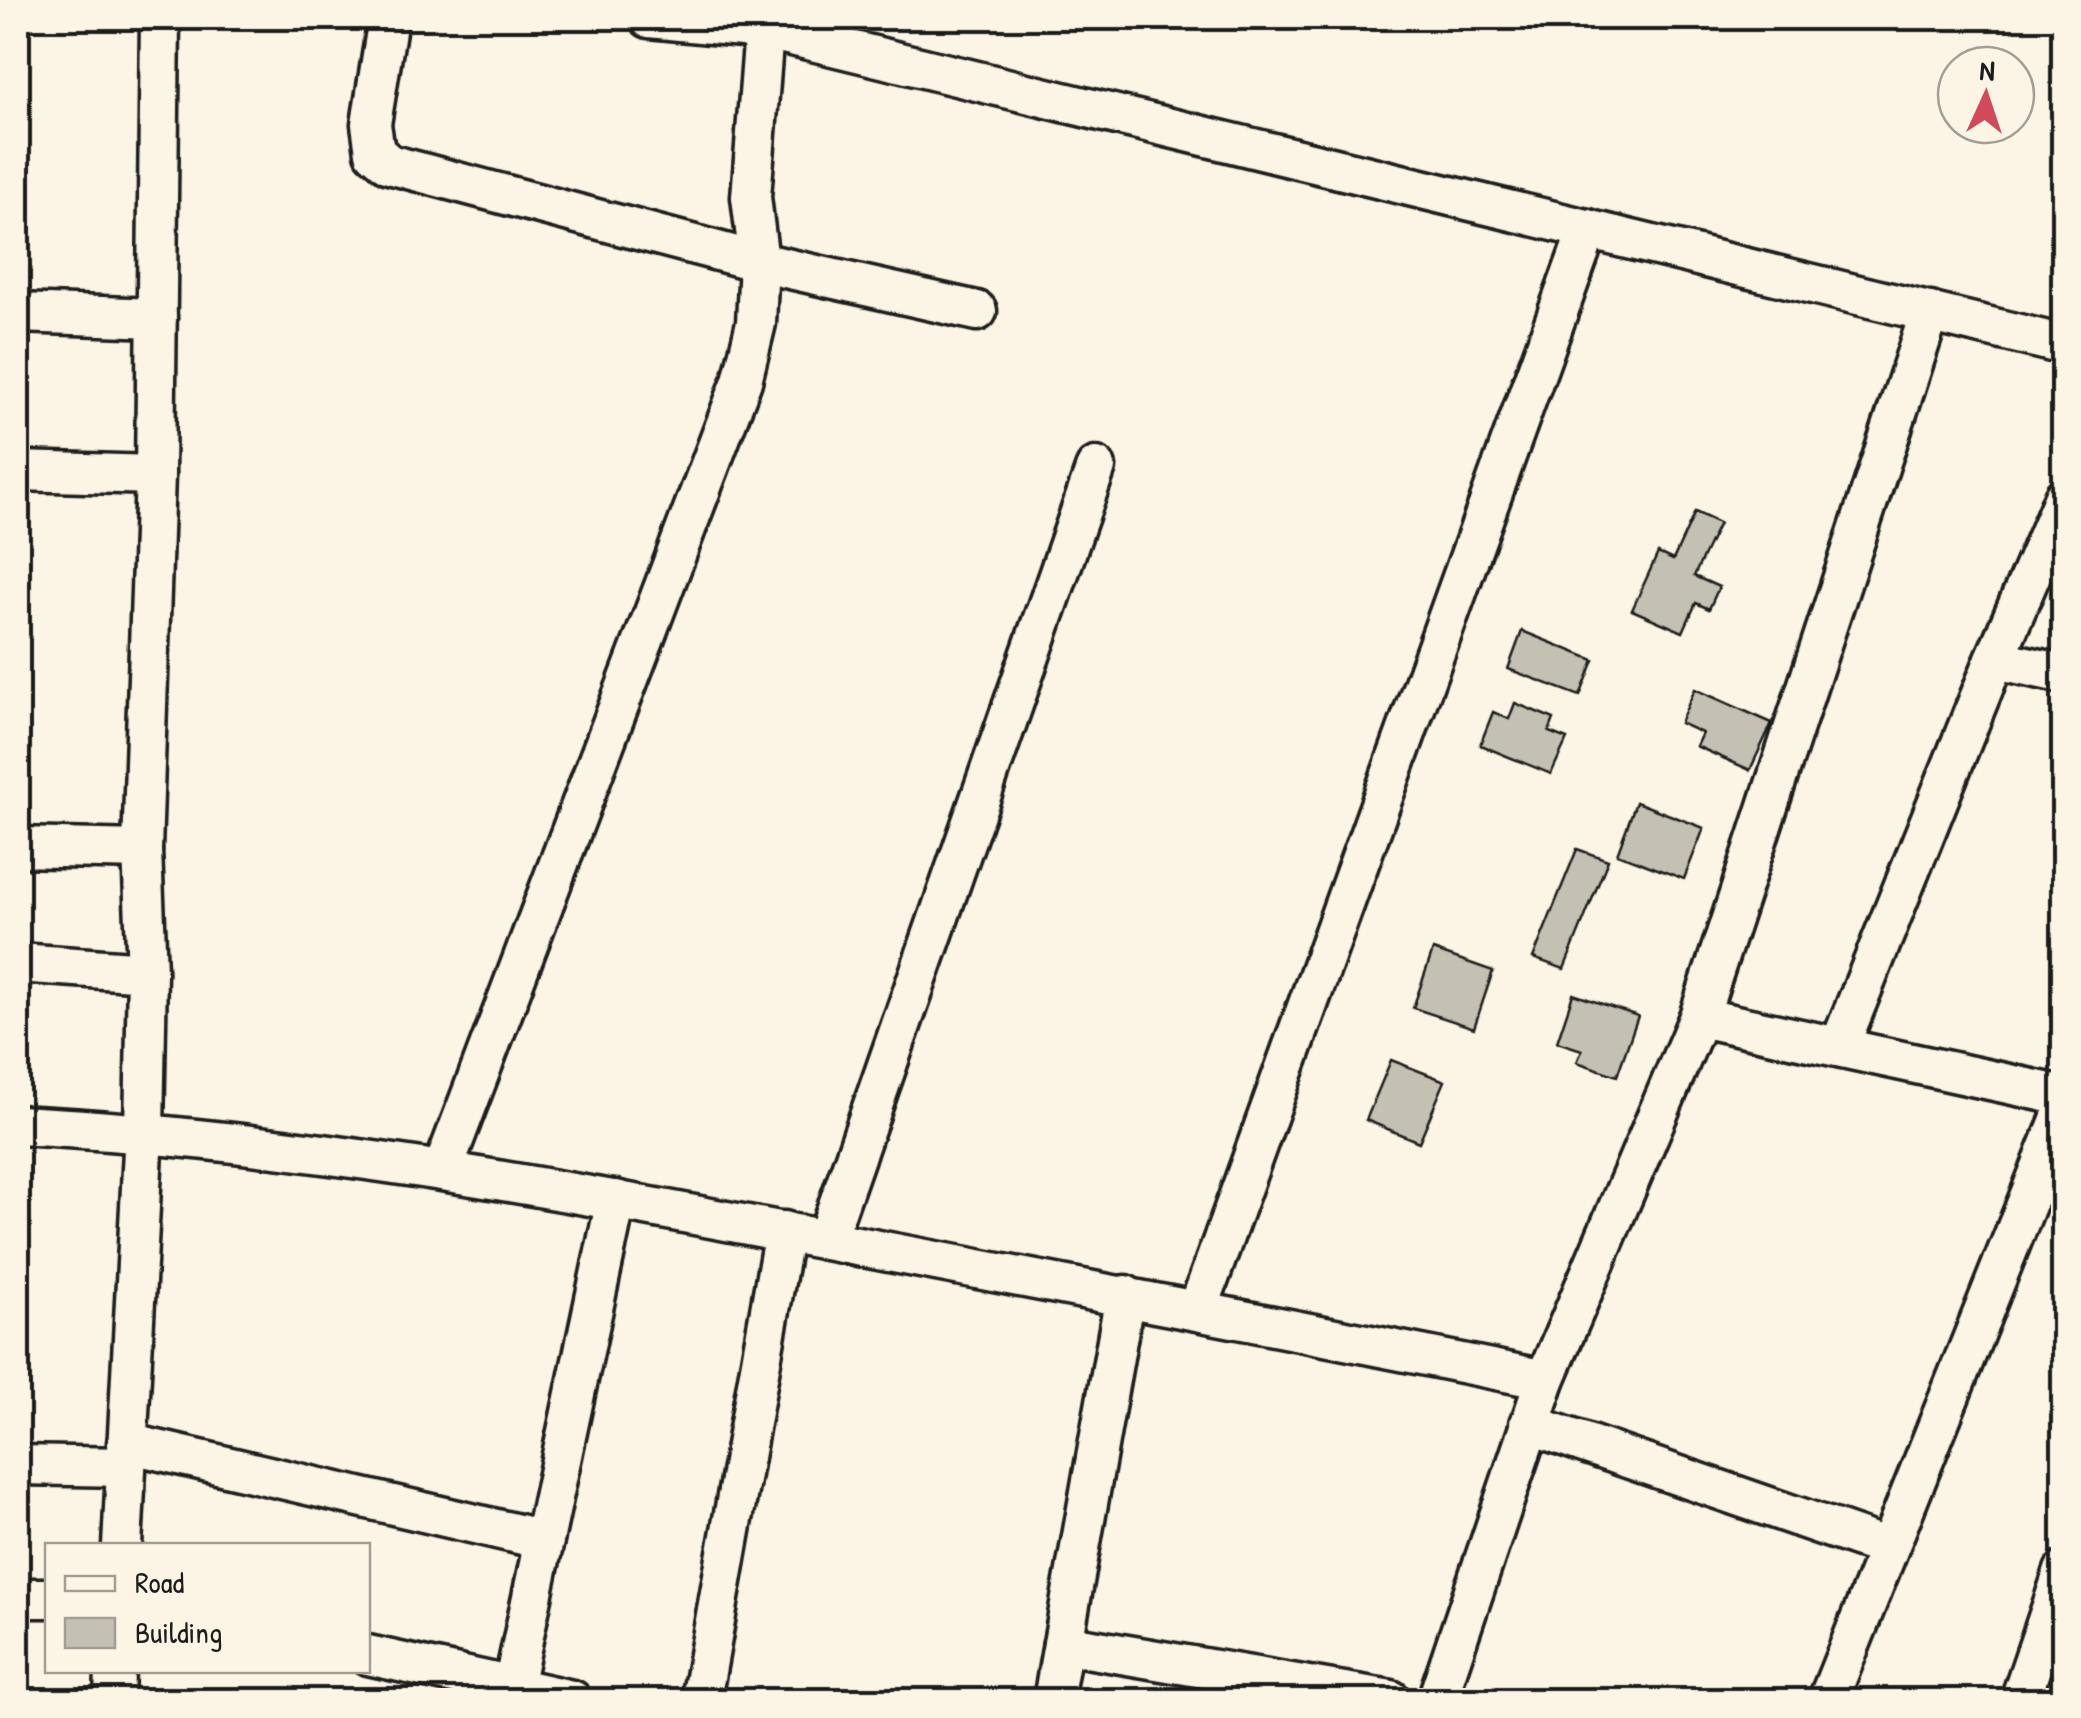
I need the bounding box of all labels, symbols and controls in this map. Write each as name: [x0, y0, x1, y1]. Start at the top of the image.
north arrow: [1936, 45, 2036, 145]
text: N: [1979, 51, 1996, 89]
legend: [45, 1543, 370, 1673]
text: Road: [135, 1562, 184, 1602]
text: Building: [135, 1612, 222, 1652]

